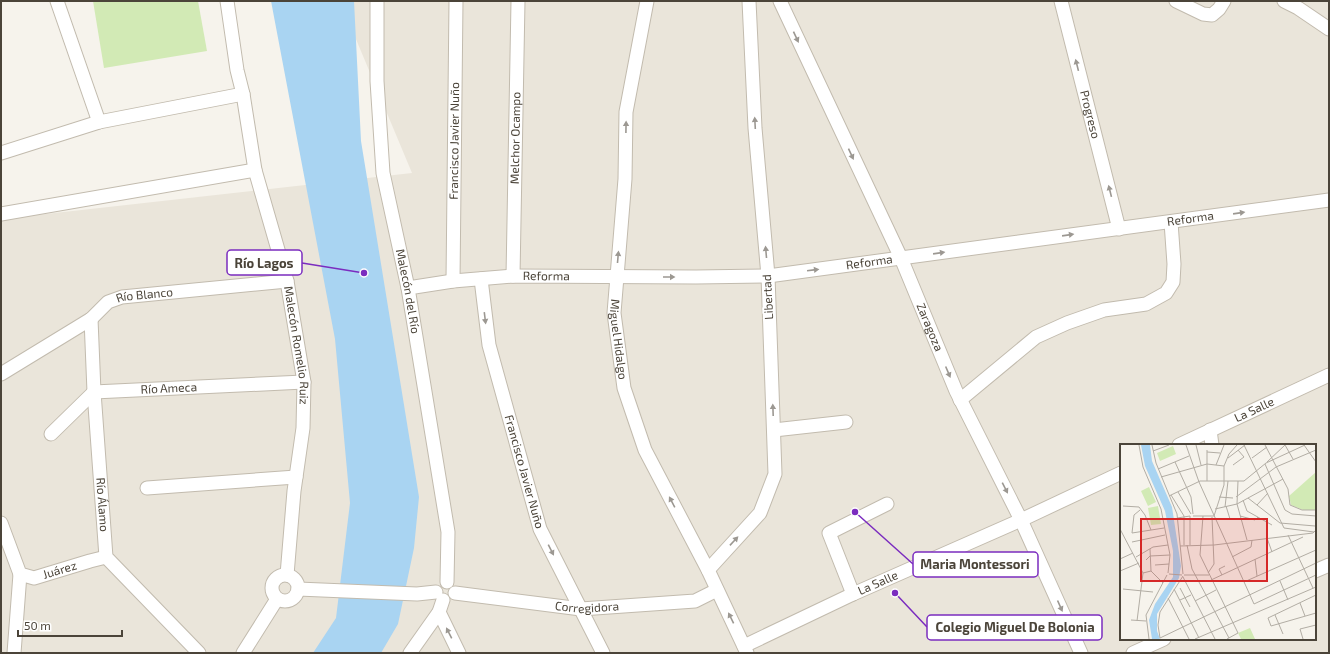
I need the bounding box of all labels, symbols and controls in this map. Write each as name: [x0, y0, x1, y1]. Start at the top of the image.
one-way arrow: [793, 31, 799, 42]
one-way arrow: [1074, 59, 1080, 71]
street label: Francisco Javier Nuño: [446, 82, 461, 200]
street label: Progreso: [1078, 89, 1104, 140]
street label: Melchor Ocampo: [507, 92, 522, 184]
one-way arrow: [752, 116, 758, 129]
one-way arrow: [622, 121, 629, 133]
one-way arrow: [848, 148, 854, 160]
one-way arrow: [1107, 185, 1113, 197]
street label: Reforma: [1166, 208, 1214, 228]
one-way arrow: [1233, 209, 1245, 216]
one-way arrow: [1062, 232, 1074, 239]
one-way arrow: [762, 246, 769, 258]
street label: Malecón del Río: [394, 247, 423, 335]
callout: Río Lagos: [227, 250, 302, 275]
one-way arrow: [933, 250, 945, 256]
one-way arrow: [615, 251, 621, 263]
street label: Reforma: [845, 251, 893, 271]
text: Río Lagos: [235, 255, 294, 271]
one-way arrow: [807, 266, 819, 273]
street label: Reforma: [523, 268, 570, 282]
one-way arrow: [663, 274, 676, 280]
street label: Libertad: [759, 274, 775, 320]
street label: Río Blanco: [114, 284, 174, 305]
street label: Malecón Romelio Ruiz: [282, 285, 312, 405]
street label: Miguel Hidalgo: [608, 299, 631, 380]
street label: Zaragoza: [914, 301, 947, 353]
one-way arrow: [482, 312, 488, 324]
one-way arrow: [945, 366, 951, 377]
street label: Río Ameca: [140, 379, 197, 396]
street label: La Salle: [1232, 394, 1276, 424]
one-way arrow: [770, 403, 776, 416]
street label: Francisco Javier Nuño: [503, 413, 548, 530]
inset map: [1120, 444, 1316, 640]
street label: Río Álamo: [94, 477, 112, 532]
one-way arrow: [1002, 483, 1008, 494]
one-way arrow: [669, 496, 675, 508]
one-way arrow: [729, 536, 739, 546]
one-way arrow: [548, 544, 554, 556]
callout: Maria Montessori: [913, 552, 1038, 577]
text: Maria Montessori: [920, 556, 1030, 572]
street label: Juárez: [41, 557, 78, 581]
street label: La Salle: [855, 567, 900, 597]
street label: Corregidora: [554, 598, 620, 615]
one-way arrow: [1057, 600, 1063, 612]
scale bar: [18, 612, 122, 638]
one-way arrow: [728, 612, 734, 624]
callout: Colegio Miguel De Bolonia: [927, 615, 1102, 640]
text: 50 m: [24, 618, 51, 632]
text: Colegio Miguel De Bolonia: [935, 619, 1095, 635]
one-way arrow: [446, 627, 452, 638]

